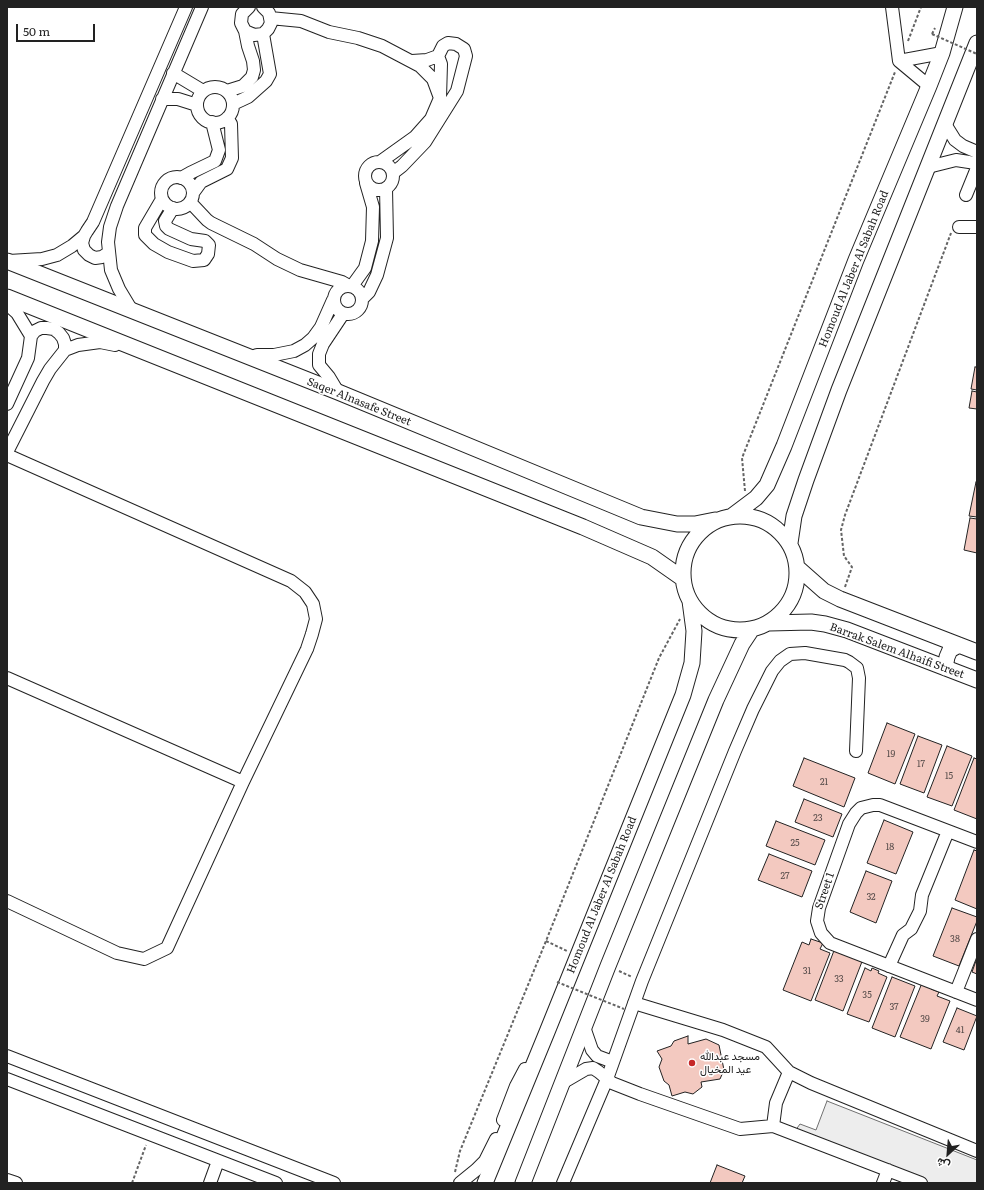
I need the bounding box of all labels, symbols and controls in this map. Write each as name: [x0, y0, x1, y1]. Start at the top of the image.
scale bar: [18, 16, 97, 42]
text: 50 m: [23, 22, 50, 40]
street label: Homoud Al Jaber Al Sabah Road: [816, 189, 892, 349]
street label: Saqer Alnasafe Street: [305, 375, 413, 429]
street label: Barrak Salem Alhaifi Street: [828, 620, 966, 682]
house number: 19: [887, 749, 895, 759]
house number: 17: [917, 759, 925, 769]
house number: 15: [945, 771, 953, 781]
house number: 21: [820, 777, 828, 787]
house number: 23: [813, 813, 823, 823]
street label: Homoud Al Jaber Al Sabah Road: [564, 815, 640, 975]
house number: 25: [790, 838, 800, 848]
house number: 18: [886, 842, 894, 852]
house number: 27: [780, 871, 790, 881]
street label: Street 1: [813, 871, 837, 911]
house number: 32: [866, 892, 876, 902]
house number: 38: [950, 934, 960, 944]
house number: 31: [803, 966, 811, 976]
house number: 33: [834, 974, 844, 984]
house number: 35: [862, 990, 872, 1000]
house number: 37: [889, 1002, 899, 1012]
house number: 39: [920, 1014, 930, 1024]
house number: 41: [956, 1025, 964, 1035]
place label: مسجد عبدالله عيد المخيال: [700, 1050, 760, 1076]
marker: مسجد عبدالله عيد المخيال: [687, 1058, 697, 1068]
north arrow: [928, 1134, 968, 1174]
text: ش: [933, 1155, 952, 1175]

